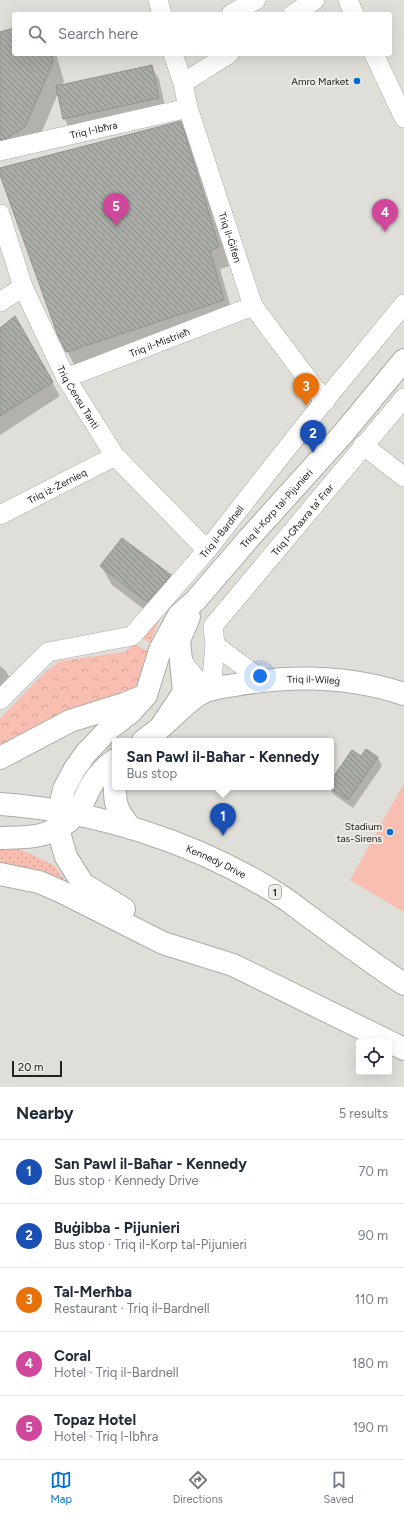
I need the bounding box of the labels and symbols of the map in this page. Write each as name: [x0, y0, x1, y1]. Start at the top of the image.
place label: Amro Market: [291, 75, 349, 88]
marker: Amro Market: [352, 76, 362, 86]
street label: Triq l-Ibħra: [69, 118, 118, 141]
pin: 5: [103, 193, 129, 226]
pin: 4: [372, 199, 398, 232]
street label: Triq il-Ġifen: [216, 210, 245, 264]
street label: Triq il-Mistrieħ: [127, 324, 192, 360]
street label: Triq Ċensu Tanti: [55, 363, 103, 431]
pin: 3: [293, 373, 319, 406]
pin: 2: [300, 420, 326, 453]
street label: Triq iż-Żernieq: [25, 465, 89, 506]
street label: Triq il-Korp tal-Pijunieri: [237, 466, 315, 551]
street label: Triq l-Għaxra ta' Frar: [268, 481, 336, 558]
street label: Triq il-Bardnell: [197, 502, 246, 561]
your location: [250, 666, 270, 686]
street label: Triq il-Wileġ: [287, 672, 341, 687]
pin: 1: [210, 803, 236, 836]
place label: Stadium tas-Sirens: [337, 820, 382, 845]
marker: Stadium tas-Sirens: [385, 827, 395, 837]
street label: Kennedy Drive: [184, 841, 249, 881]
road number: 1: [269, 885, 281, 899]
scale bar: [12, 1059, 62, 1078]

